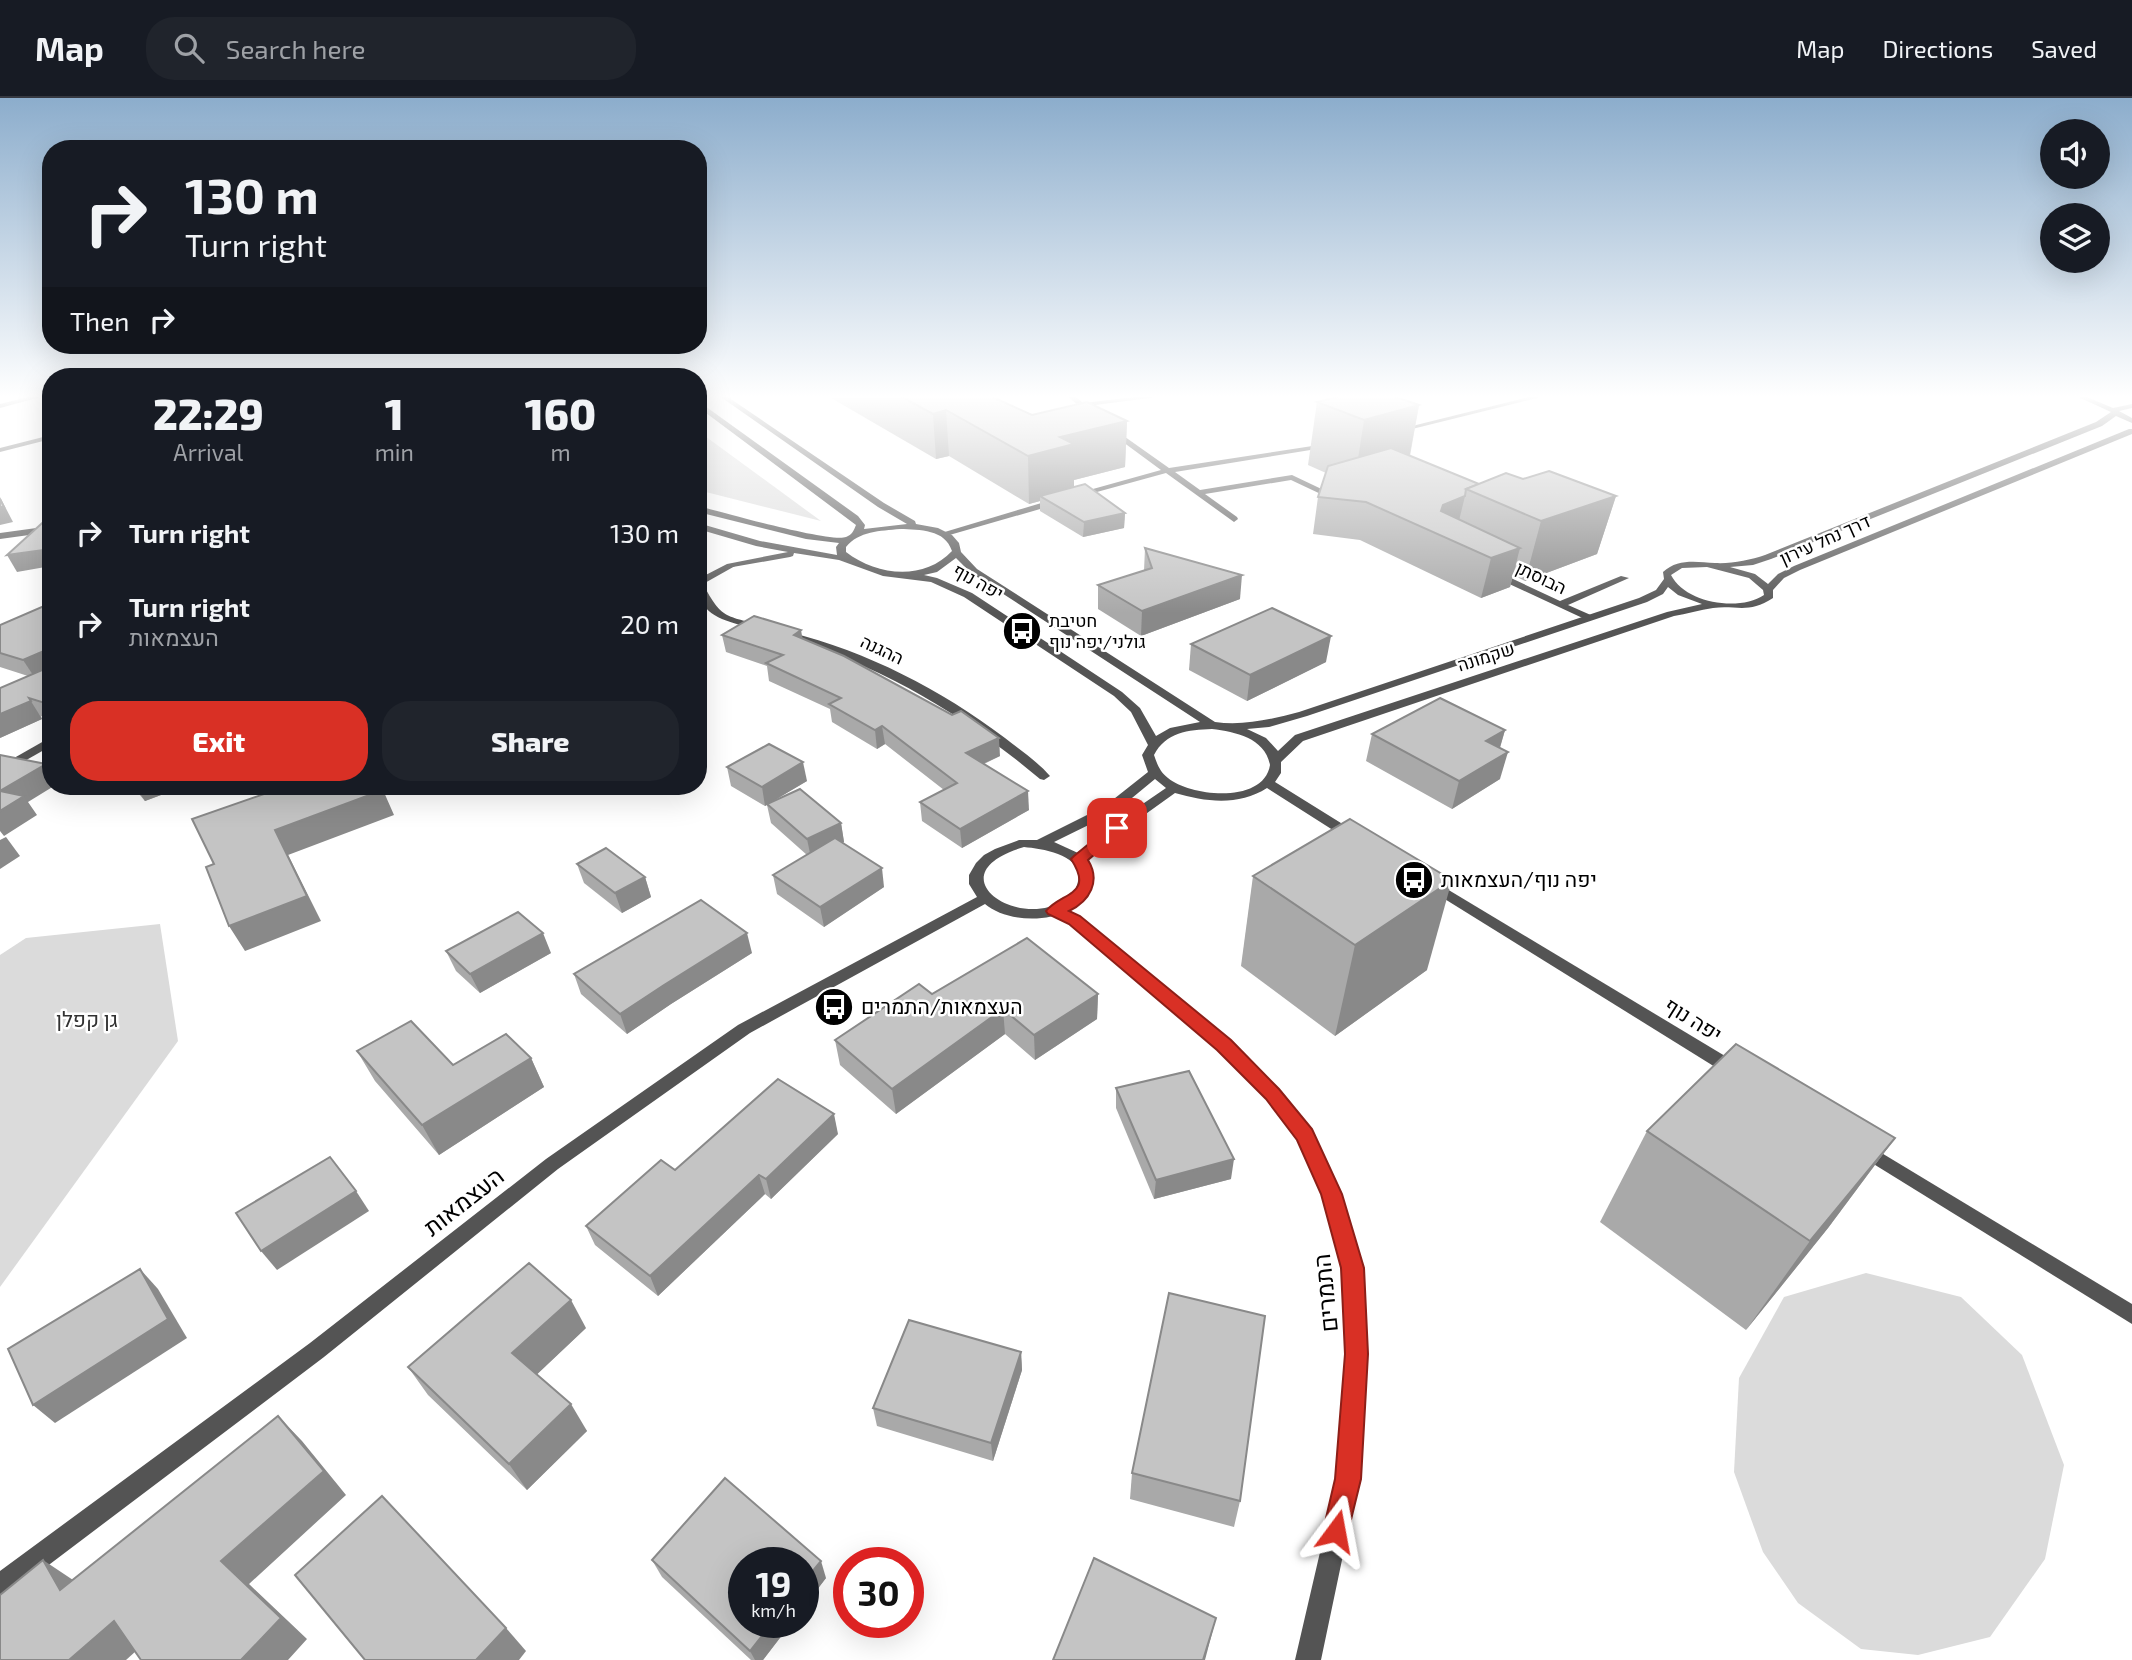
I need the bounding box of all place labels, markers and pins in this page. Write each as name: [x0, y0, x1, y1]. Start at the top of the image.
place label: חטיבת גולני/יפה נוף: [1049, 609, 1146, 652]
bus stop icon: חטיבת גולני/יפה נוף: [1001, 610, 1043, 652]
pin: [1087, 798, 1147, 858]
bus stop icon: יפה נוף/העצמאות: [1393, 859, 1435, 901]
place label: יפה נוף/העצמאות: [1441, 866, 1597, 891]
bus stop icon: העצמאות/התמרים: [813, 986, 855, 1028]
place label: העצמאות/התמרים: [861, 993, 1023, 1018]

